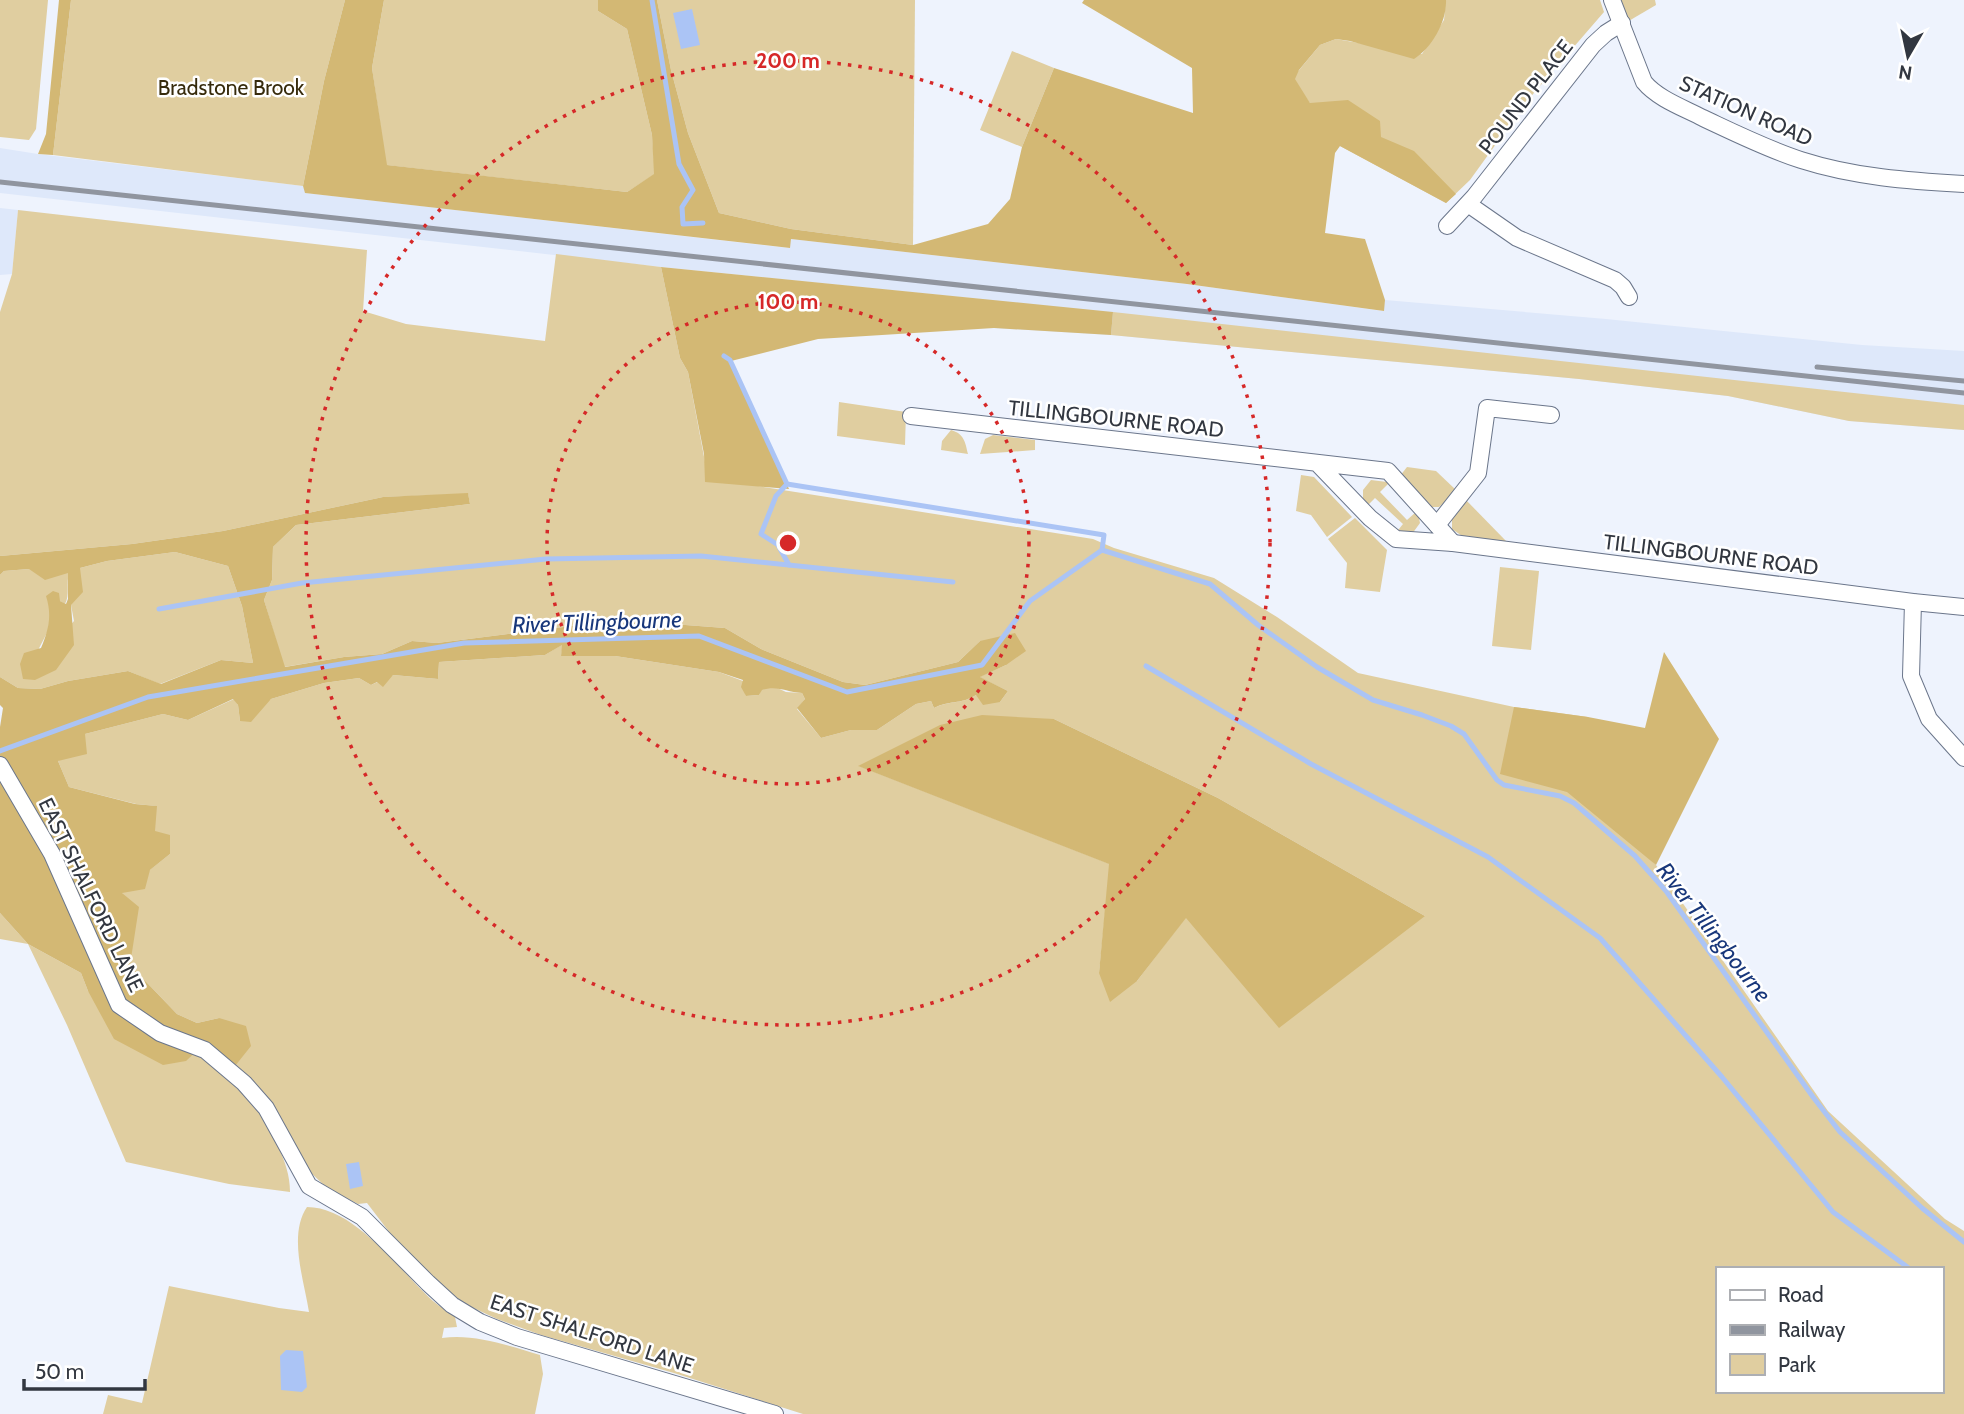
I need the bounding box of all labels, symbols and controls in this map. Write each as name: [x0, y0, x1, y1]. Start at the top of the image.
north arrow: [1873, 21, 1943, 91]
street label: POUND PLACE: [1473, 35, 1578, 159]
text: 200 m: [756, 48, 820, 73]
text: N: [1897, 60, 1914, 85]
street label: STATION ROAD: [1676, 70, 1817, 151]
park label: Bradstone Brook: [158, 75, 305, 100]
text: 100 m: [758, 289, 818, 314]
street label: TILLINGBOURNE ROAD: [1007, 395, 1225, 442]
street label: TILLINGBOURNE ROAD: [1602, 529, 1820, 580]
centre of rings: [776, 531, 800, 555]
water label: River Tillingbourne: [512, 605, 682, 639]
street label: EAST SHALFORD LANE: [34, 794, 149, 996]
water label: River Tillingbourne: [1651, 857, 1777, 1007]
legend: [1716, 1267, 1943, 1393]
text: Road: [1778, 1282, 1824, 1307]
street label: EAST SHALFORD LANE: [487, 1289, 697, 1378]
text: Railway: [1778, 1317, 1846, 1342]
scale bar: [24, 1348, 145, 1392]
text: Park: [1778, 1352, 1816, 1377]
text: 50 m: [35, 1359, 84, 1384]

